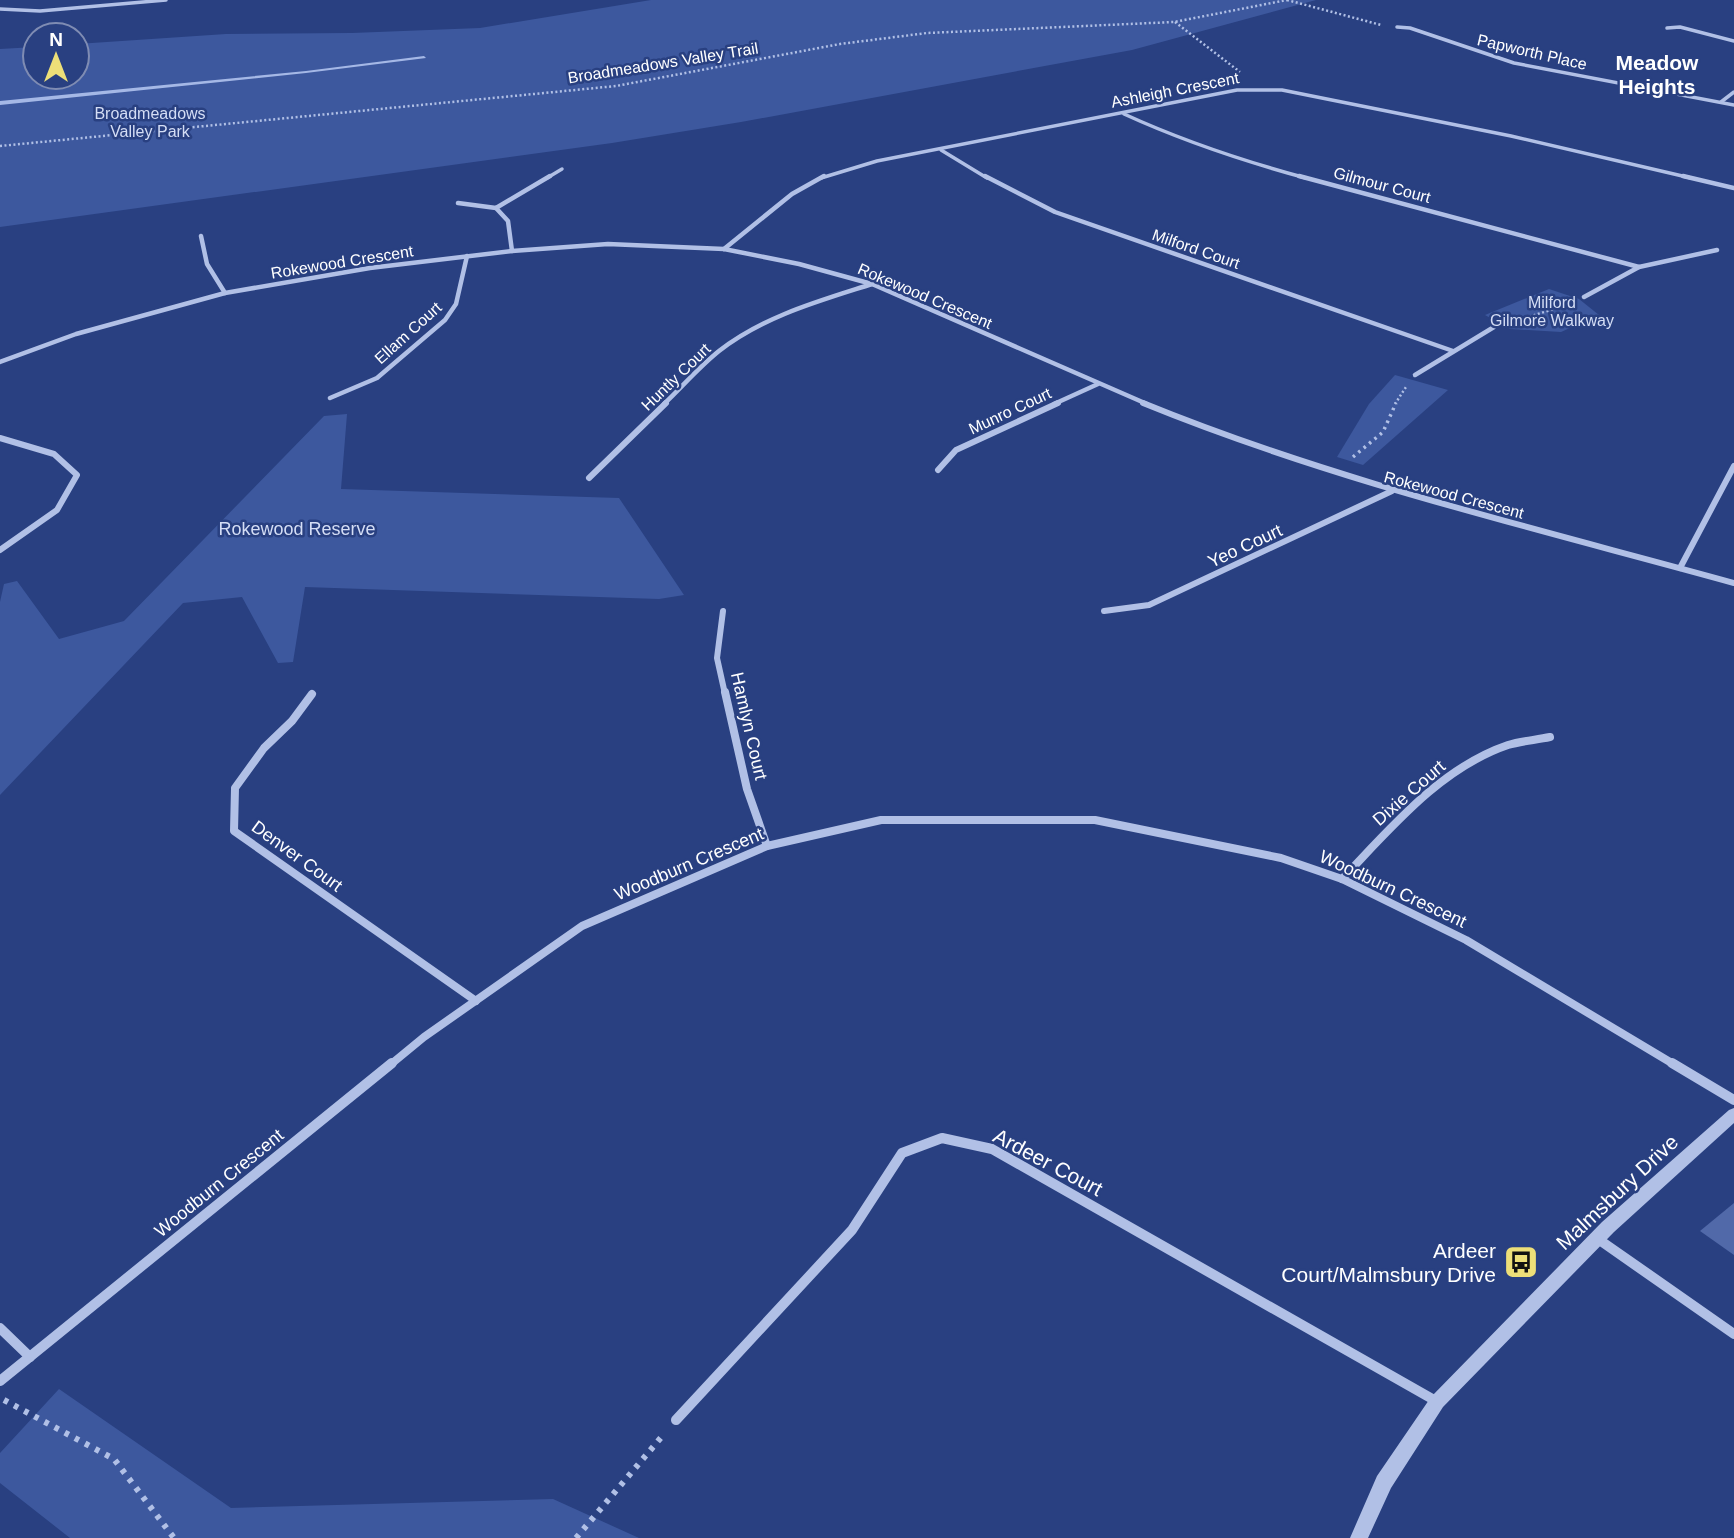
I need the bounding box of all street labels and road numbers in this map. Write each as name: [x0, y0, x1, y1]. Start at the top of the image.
street label: Papworth Place: [1475, 31, 1589, 73]
street label: Broadmeadows Valley Trail: [567, 40, 759, 86]
street label: Ashleigh Crescent: [1110, 69, 1241, 111]
street label: Gilmour Court: [1332, 164, 1433, 206]
street label: Milford Court: [1150, 226, 1243, 272]
street label: Rokewood Crescent: [270, 242, 415, 282]
street label: Rokewood Crescent: [855, 260, 995, 332]
street label: Ellam Court: [371, 298, 445, 367]
street label: Huntly Court: [638, 340, 714, 414]
street label: Munro Court: [966, 384, 1054, 437]
street label: Rokewood Crescent: [1382, 468, 1526, 522]
street label: Yeo Court: [1205, 520, 1285, 572]
street label: Hamlyn Court: [727, 670, 771, 782]
street label: Dixie Court: [1369, 756, 1449, 830]
street label: Denver Court: [248, 816, 346, 896]
street label: Woodburn Crescent: [612, 824, 766, 904]
street label: Woodburn Crescent: [1316, 846, 1470, 932]
street label: Ardeer Court: [990, 1124, 1107, 1200]
street label: Woodburn Crescent: [151, 1125, 287, 1241]
street label: Malmsbury Drive: [1552, 1130, 1682, 1254]

